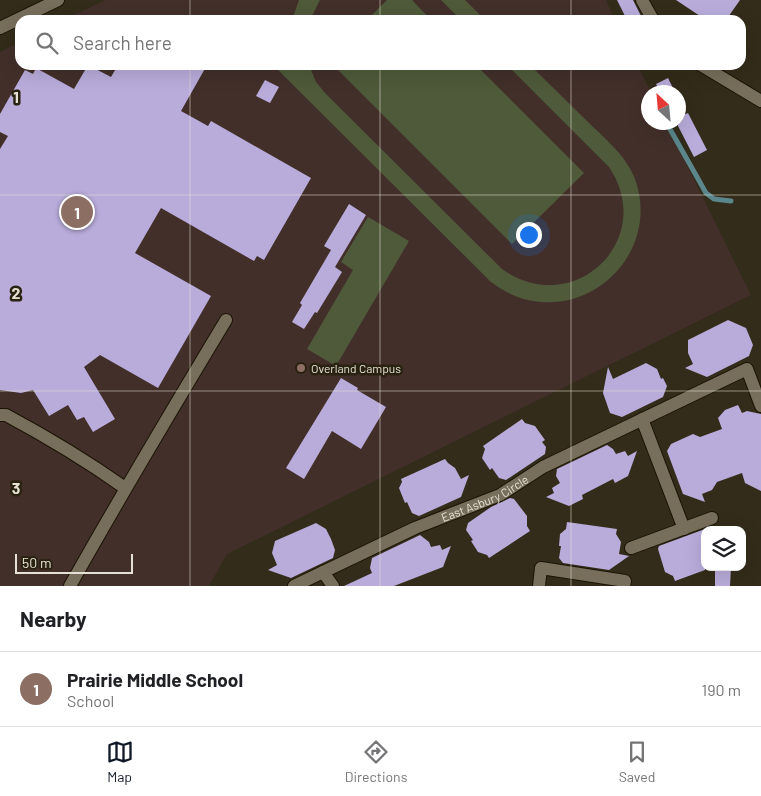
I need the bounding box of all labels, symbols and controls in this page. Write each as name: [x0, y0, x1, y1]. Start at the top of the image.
search box: [15, 15, 746, 70]
icon: search: [33, 29, 61, 57]
text: Search here: [73, 31, 172, 54]
north arrow: [641, 85, 686, 130]
text: 1: [13, 87, 19, 106]
pin: 1: [61, 193, 93, 231]
your location: [516, 222, 542, 248]
text: 2: [12, 283, 21, 302]
place label: Overland Campus: [311, 361, 401, 375]
marker: Overland Campus: [295, 362, 307, 374]
street label: East Asbury Circle: [439, 472, 531, 524]
text: 3: [12, 478, 20, 497]
map controls: [701, 526, 746, 571]
button: layers: [701, 526, 746, 571]
scale bar: [15, 551, 132, 574]
text: 50 m: [22, 554, 51, 571]
text: Nearby: [20, 606, 86, 631]
text: Prairie Middle School: [67, 668, 243, 691]
text: 1: [33, 680, 39, 699]
text: 190 m: [702, 680, 741, 699]
text: School: [67, 691, 114, 710]
tab: Map: [106, 738, 134, 785]
tab: Directions: [345, 738, 407, 785]
tab: Saved: [619, 738, 655, 785]

